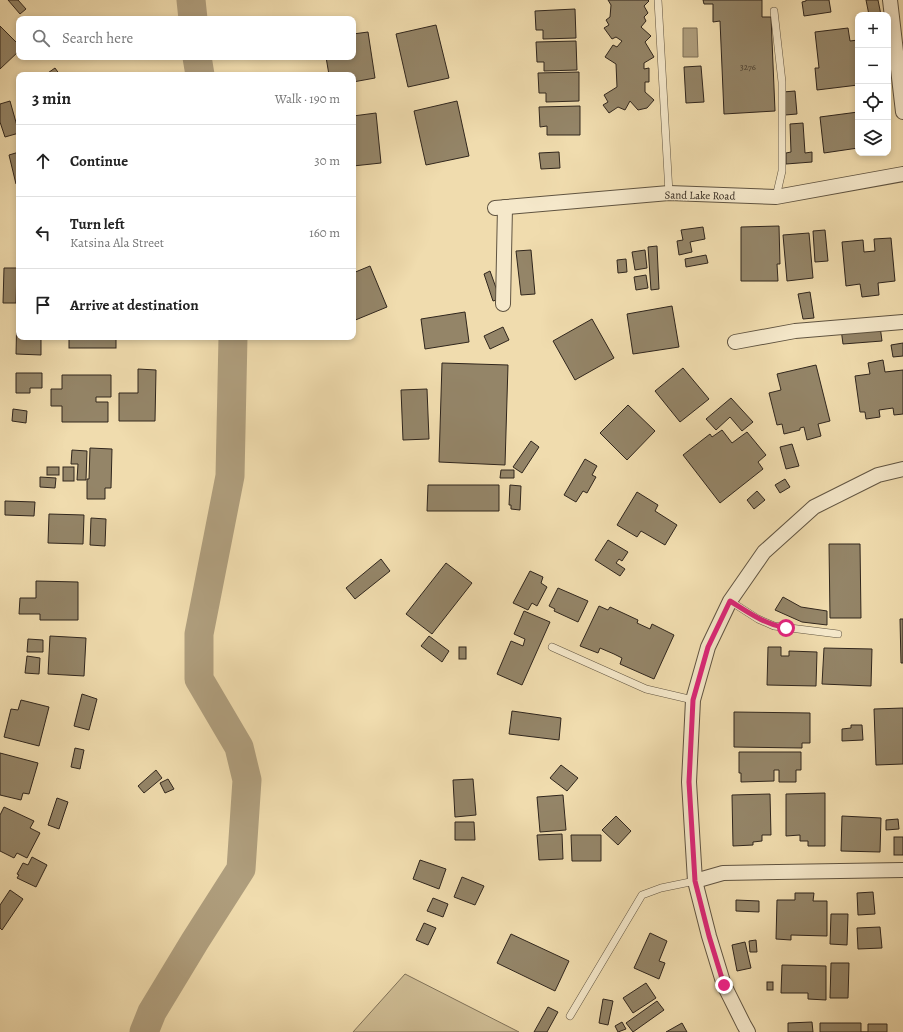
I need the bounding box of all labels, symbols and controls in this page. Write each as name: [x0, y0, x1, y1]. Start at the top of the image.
map controls: [855, 12, 891, 156]
button: +: [855, 12, 891, 48]
search box: [16, 16, 356, 60]
icon: search: [30, 27, 52, 49]
text: Search here: [62, 28, 133, 48]
button: −: [855, 48, 891, 84]
house number: 3276: [740, 61, 756, 73]
button: locate: [855, 84, 891, 120]
text: 3 min: [32, 87, 71, 110]
text: Walk · 190 m: [275, 90, 340, 107]
button: layers: [855, 120, 891, 156]
icon: ahead: [32, 150, 54, 172]
text: Continue: [70, 151, 128, 171]
text: 30 m: [314, 152, 340, 169]
street label: Sand Lake Road: [664, 187, 736, 204]
text: Turn left: [70, 214, 125, 234]
icon: left: [32, 222, 54, 244]
text: 160 m: [309, 224, 340, 241]
text: Katsina Ala Street: [70, 234, 164, 251]
icon: arrive: [32, 294, 54, 316]
text: Arrive at destination: [70, 295, 199, 315]
route start: [777, 619, 795, 637]
route end: [715, 976, 733, 994]

